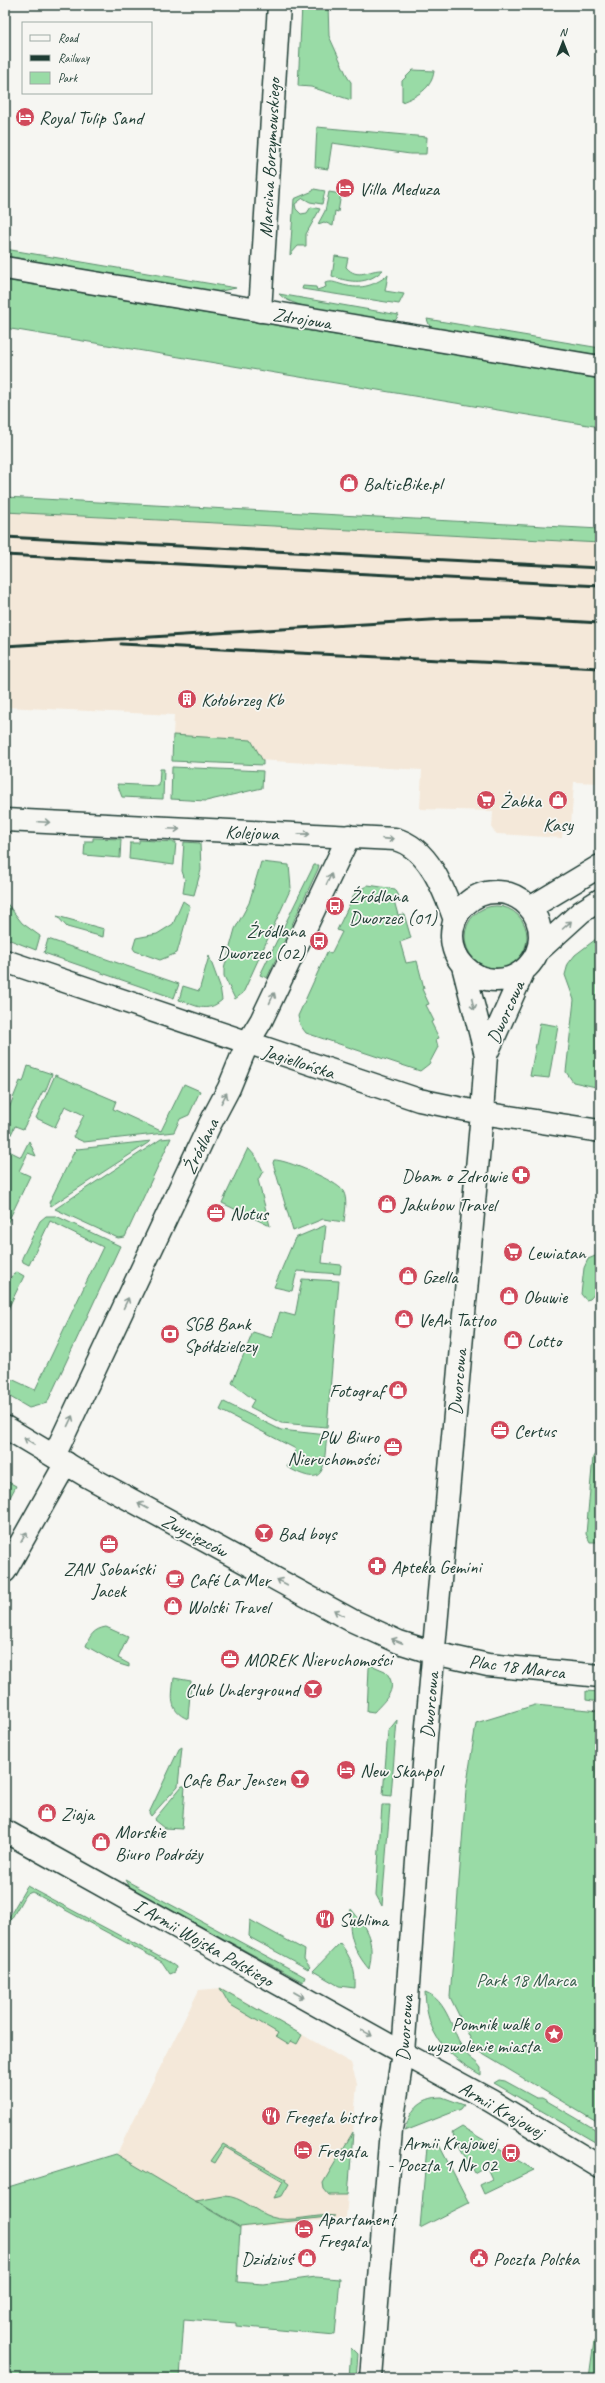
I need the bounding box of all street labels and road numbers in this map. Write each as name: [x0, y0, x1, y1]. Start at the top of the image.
street label: Marcina Borzymowskiego: [254, 75, 286, 238]
street label: Zdrojowa: [271, 303, 335, 336]
street label: Kolejowa: [225, 820, 281, 846]
street label: Dworcowa: [482, 975, 531, 1047]
street label: Jagiellońska: [259, 1039, 339, 1085]
street label: Źródlana: [177, 1114, 225, 1178]
street label: Dworcowa: [443, 1346, 473, 1416]
street label: Zwycięzców: [157, 1509, 234, 1564]
street label: Plac 18 Marca: [467, 1649, 568, 1685]
street label: Dworcowa: [415, 1669, 445, 1739]
street label: I Armii Wojska Polskiego: [129, 1893, 280, 1994]
street label: Dworcowa: [391, 1992, 419, 2062]
street label: Armii Krajowej: [455, 2076, 550, 2145]

